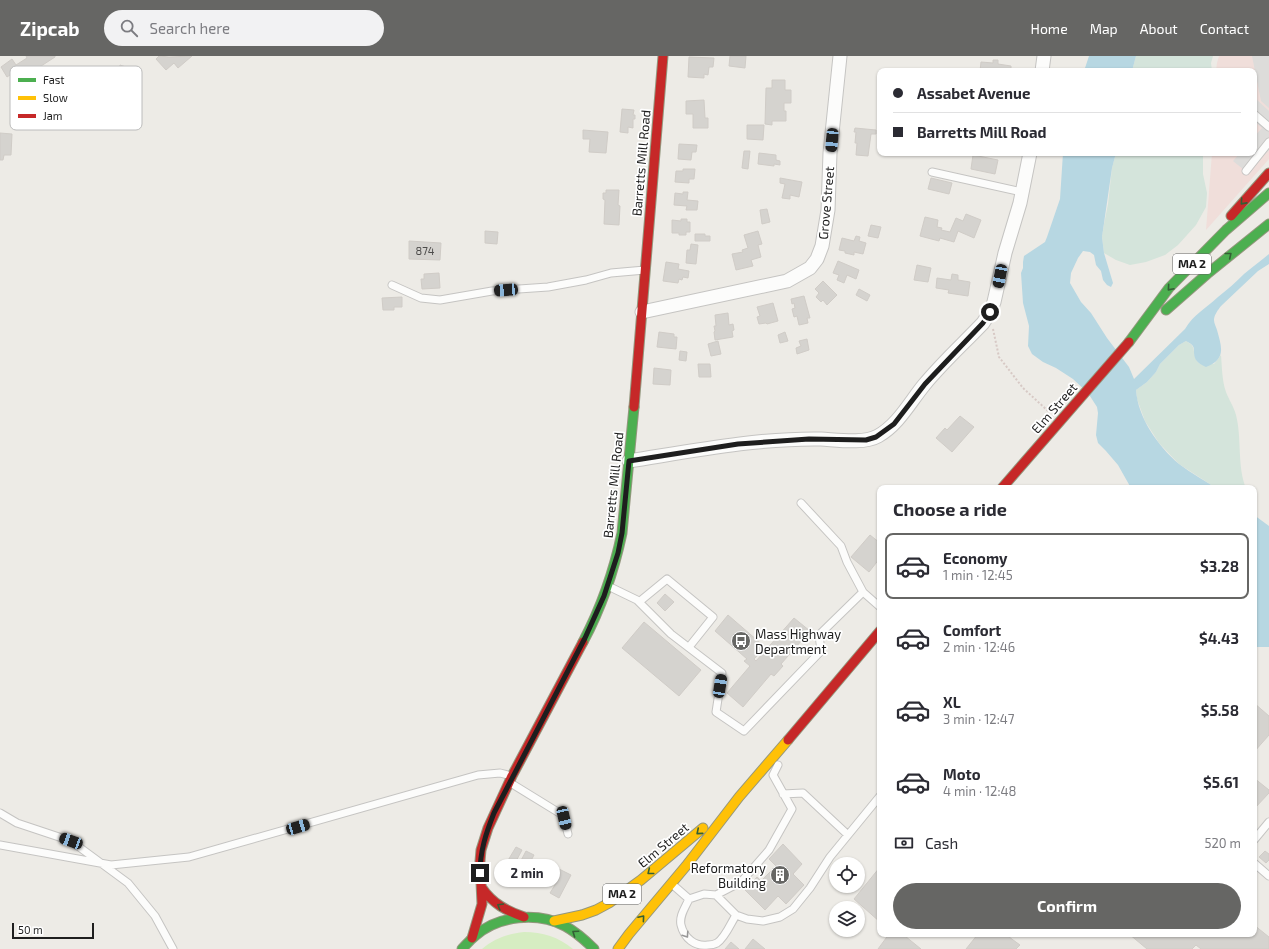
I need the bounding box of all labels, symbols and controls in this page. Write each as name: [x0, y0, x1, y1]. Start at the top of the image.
search box: [104, 10, 384, 46]
text: Zipcab: [20, 17, 80, 40]
icon: search: [118, 17, 140, 39]
text: Search here: [150, 19, 230, 37]
text: Home: [1031, 20, 1068, 37]
text: Map: [1090, 20, 1118, 37]
text: About: [1140, 20, 1178, 37]
text: Contact: [1200, 20, 1249, 37]
legend: [10, 66, 142, 130]
text: Fast: [43, 73, 65, 86]
text: Assabet Avenue: [917, 84, 1030, 102]
text: Slow: [43, 91, 68, 104]
text: Jam: [43, 109, 62, 122]
street label: Barretts Mill Road: [628, 109, 654, 217]
text: Barretts Mill Road: [917, 123, 1046, 141]
car: [825, 128, 839, 152]
street label: Grove Street: [815, 166, 837, 240]
one-way arrow: [1240, 197, 1247, 205]
house number: 874: [415, 244, 435, 257]
one-way arrow: [1224, 253, 1231, 260]
road number: MA 2: [1173, 254, 1211, 274]
car: [992, 263, 1008, 289]
car: [494, 283, 518, 297]
one-way arrow: [1167, 283, 1174, 290]
route start: [981, 303, 999, 321]
street label: Elm Street: [1028, 379, 1080, 436]
street label: Barretts Mill Road: [599, 431, 627, 539]
text: Choose a ride: [893, 498, 1007, 520]
icon: car: [895, 548, 931, 584]
text: Economy: [943, 549, 1008, 567]
text: $3.28: [1200, 557, 1239, 575]
text: 1 min · 12:45: [943, 567, 1013, 583]
icon: car: [895, 620, 931, 656]
text: Comfort: [943, 621, 1001, 639]
place label: Mass Highway Department: [755, 626, 841, 657]
text: $4.43: [1199, 629, 1239, 647]
bus stop icon: Mass Highway Department: [730, 630, 752, 652]
text: 2 min · 12:46: [943, 639, 1015, 655]
car: [712, 673, 728, 699]
icon: car: [895, 692, 931, 728]
text: XL: [943, 693, 961, 711]
text: $5.58: [1201, 701, 1239, 719]
text: 3 min · 12:47: [943, 711, 1014, 727]
icon: car: [895, 764, 931, 800]
text: Moto: [943, 765, 981, 783]
text: $5.61: [1203, 773, 1239, 791]
text: 4 min · 12:48: [943, 783, 1016, 799]
car: [555, 805, 573, 831]
car: [285, 818, 311, 836]
street label: Elm Street: [634, 819, 692, 871]
one-way arrow: [697, 827, 704, 834]
car: [58, 831, 84, 851]
icon: cash: [893, 832, 915, 854]
text: Cash: [925, 834, 958, 852]
text: 520 m: [1205, 835, 1241, 851]
map controls: [829, 857, 865, 937]
button: locate: [829, 857, 865, 893]
callout: 2 min: [494, 859, 560, 887]
place label: Reformatory Building: [691, 860, 766, 891]
route end: [471, 864, 489, 882]
building icon: Reformatory Building: [769, 864, 791, 886]
text: 2 min: [510, 865, 544, 881]
one-way arrow: [648, 868, 655, 875]
button: Confirm: [893, 883, 1241, 929]
road number: MA 2: [603, 884, 641, 904]
button: layers: [829, 901, 865, 937]
one-way arrow: [497, 904, 504, 911]
one-way arrow: [637, 915, 644, 923]
scale bar: [12, 921, 94, 940]
text: 50 m: [18, 923, 43, 936]
one-way arrow: [573, 931, 580, 938]
one-way arrow: [681, 931, 689, 938]

